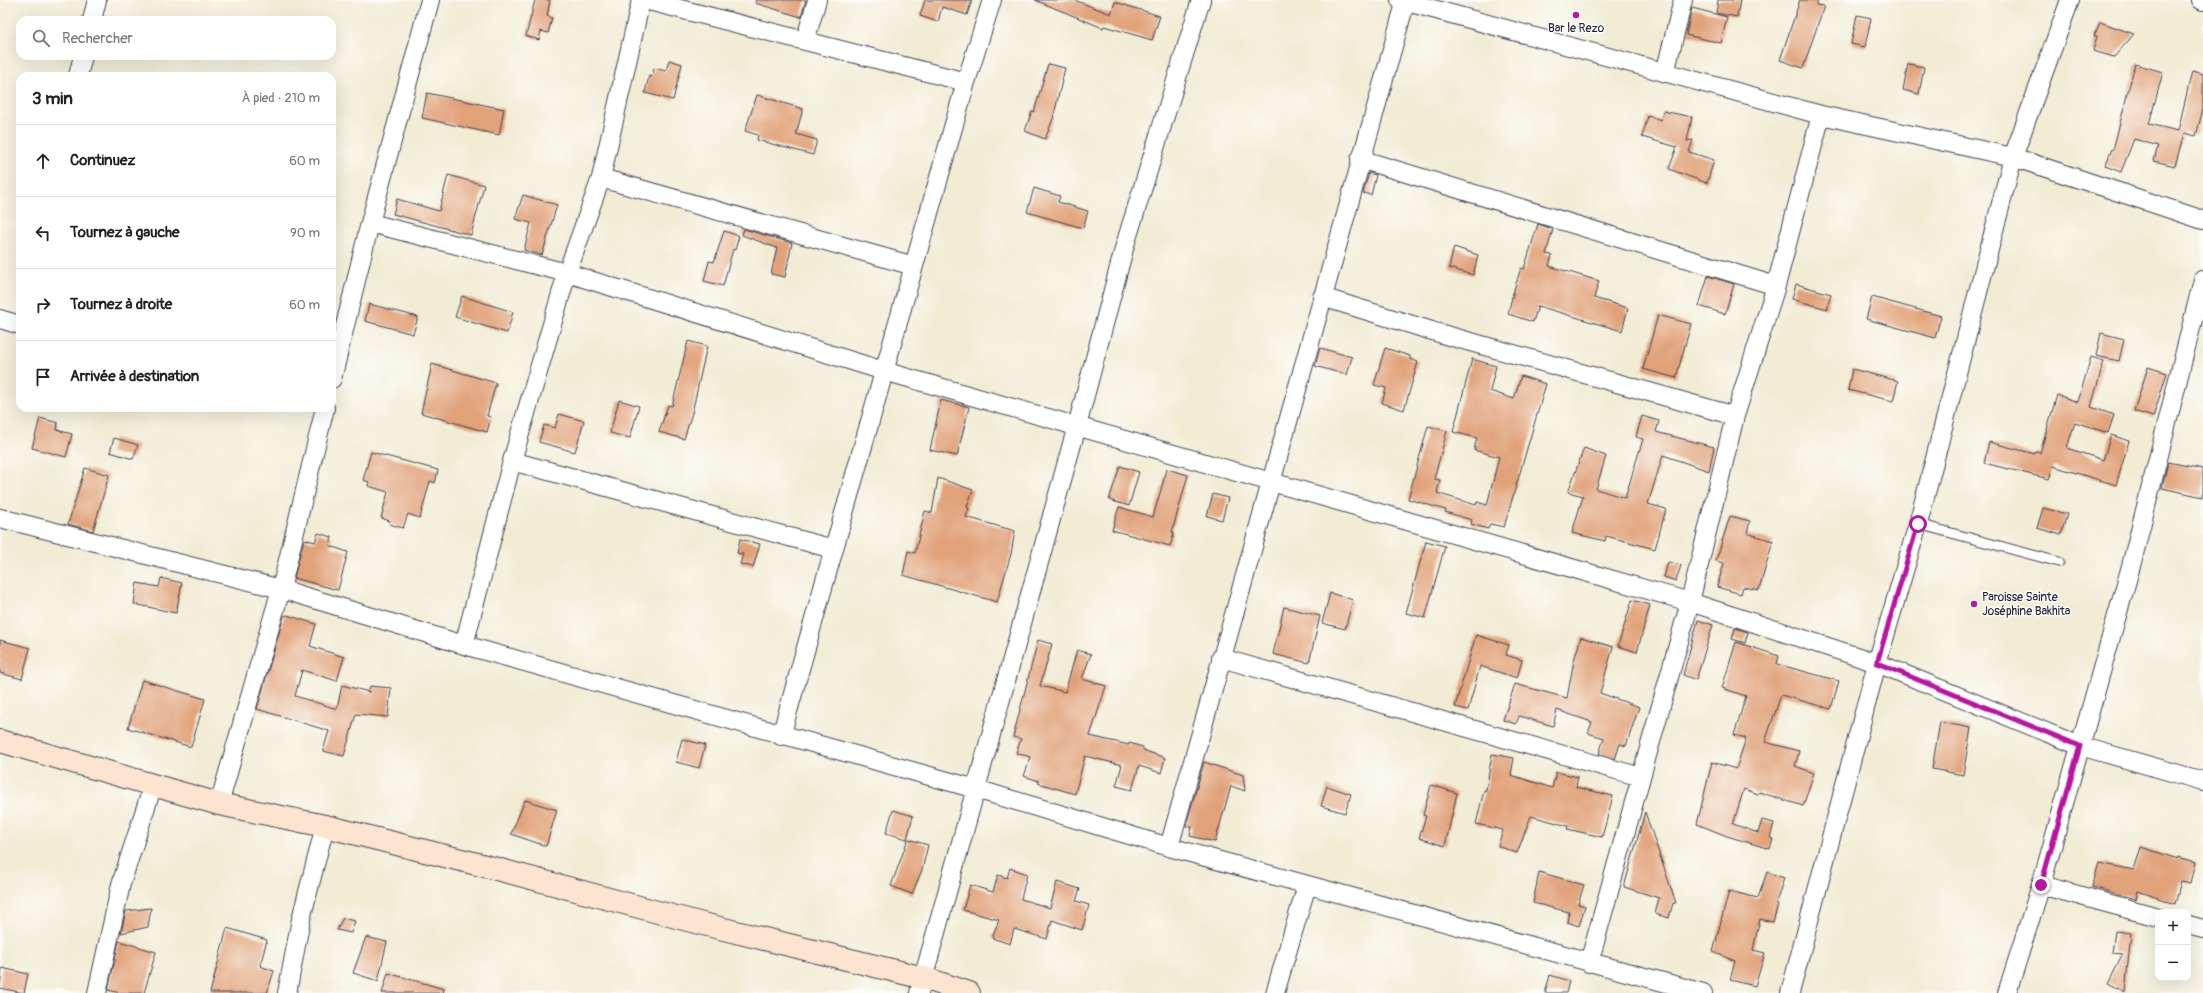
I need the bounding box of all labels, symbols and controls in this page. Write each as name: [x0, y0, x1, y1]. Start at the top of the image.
marker: Bar le Rezo: [1571, 10, 1581, 20]
search box: [16, 16, 336, 60]
place label: Bar le Rezo: [1548, 21, 1605, 36]
icon: search: [30, 27, 52, 49]
text: Rechercher: [62, 29, 133, 48]
text: 3 min: [32, 88, 73, 109]
text: À pied · 210 m: [242, 90, 320, 106]
icon: ahead: [32, 150, 54, 172]
text: Continuez: [70, 151, 135, 170]
text: 60 m: [289, 153, 320, 169]
icon: left: [32, 222, 54, 244]
text: Tournez à gauche: [70, 223, 180, 242]
text: 90 m: [290, 225, 320, 241]
icon: right: [32, 294, 54, 316]
text: Tournez à droite: [70, 295, 172, 314]
text: 60 m: [289, 297, 320, 313]
icon: arrive: [32, 366, 54, 388]
text: Arrivée à destination: [70, 367, 199, 386]
route start: [1909, 515, 1927, 533]
place label: Paroisse Sainte Joséphine Bakhita: [1982, 590, 2071, 619]
marker: Paroisse Sainte Joséphine Bakhita: [1969, 599, 1979, 609]
route end: [2032, 876, 2050, 894]
map controls: [2155, 909, 2191, 981]
button: +: [2155, 909, 2191, 945]
button: −: [2155, 945, 2191, 981]

